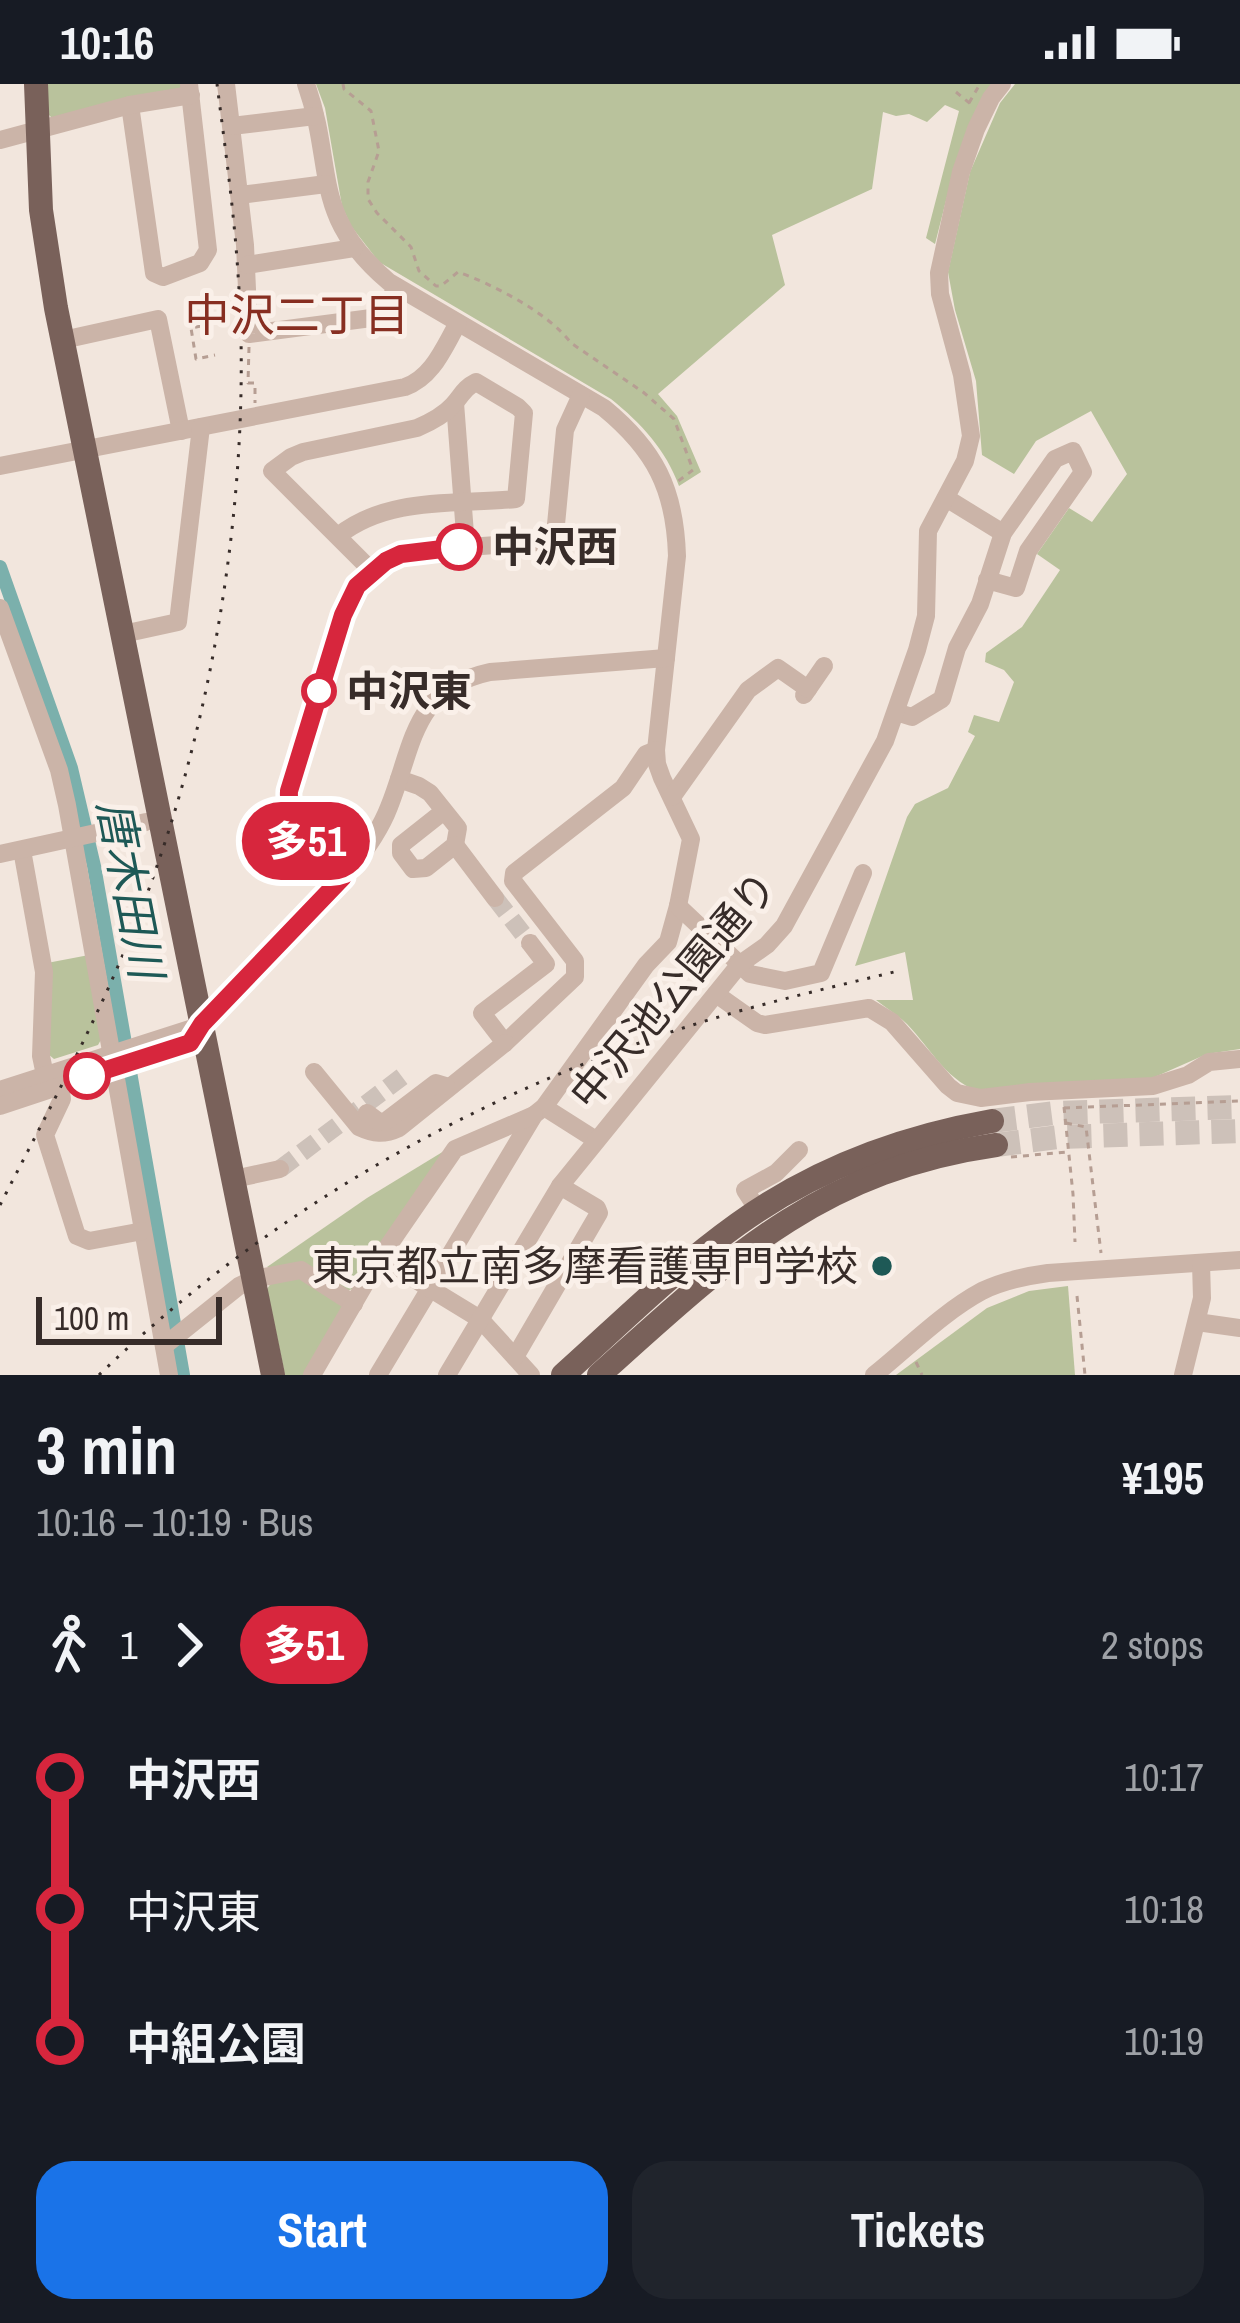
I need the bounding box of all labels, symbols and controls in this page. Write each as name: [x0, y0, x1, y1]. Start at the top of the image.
text: 10:16: [60, 12, 154, 73]
district label: 中沢二丁目: [184, 284, 410, 345]
place label: 中沢西: [492, 519, 618, 575]
marker: 中沢西: [437, 525, 481, 569]
place label: 中沢東: [346, 663, 472, 719]
marker: 中沢東: [303, 675, 335, 707]
water label: 唐木田川: [84, 795, 179, 987]
line badge: 多51: [237, 802, 375, 880]
text: 多51: [266, 813, 346, 869]
street label: 中沢池公園通り: [557, 859, 789, 1121]
unlabelled marker: [65, 1054, 109, 1098]
place label: 東京都立南多摩看護専門学校: [312, 1238, 858, 1294]
marker: 東京都立南多摩看護専門学校: [869, 1253, 895, 1279]
scale bar: [36, 1291, 222, 1344]
text: 100 m: [54, 1296, 129, 1340]
text: 3 min: [36, 1406, 177, 1495]
text: ¥195: [1122, 1447, 1204, 1508]
text: 10:16 – 10:19 · Bus: [36, 1496, 313, 1548]
icon: walk: [36, 1612, 102, 1678]
icon: forward: [156, 1612, 222, 1678]
text: 多51: [264, 1617, 344, 1673]
text: 1: [120, 1619, 138, 1671]
text: 2 stops: [1101, 1619, 1204, 1671]
text: 中沢西: [126, 1749, 261, 1810]
text: 10:17: [1124, 1751, 1204, 1803]
text: 中沢東: [126, 1881, 261, 1942]
text: 10:18: [1124, 1883, 1204, 1935]
text: 中組公園: [126, 2013, 306, 2074]
text: 10:19: [1124, 2015, 1204, 2067]
button: Start: [36, 2161, 608, 2299]
button: Tickets: [632, 2161, 1204, 2299]

